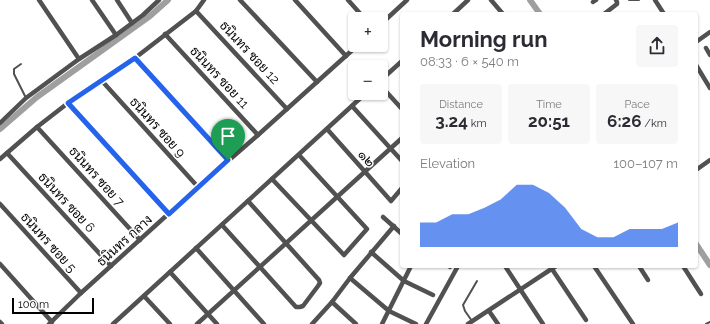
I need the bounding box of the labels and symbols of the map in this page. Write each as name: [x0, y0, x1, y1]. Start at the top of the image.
street label: ธนินทร ซอย 12: [217, 17, 283, 87]
street label: ธนินทร ซอย 11: [187, 43, 253, 112]
street label: ธนินทร ซอย 9: [127, 93, 190, 161]
pin: [211, 119, 245, 160]
street label: ธนินทร ซอย 7: [66, 143, 128, 209]
street label: ๑๒: [355, 147, 378, 170]
street label: ธนินทร ซอย 6: [35, 169, 99, 235]
street label: ธนินทร ซอย 5: [18, 209, 80, 275]
street label: ธนินทร กลาง: [93, 211, 155, 269]
scale bar: [12, 296, 94, 315]

